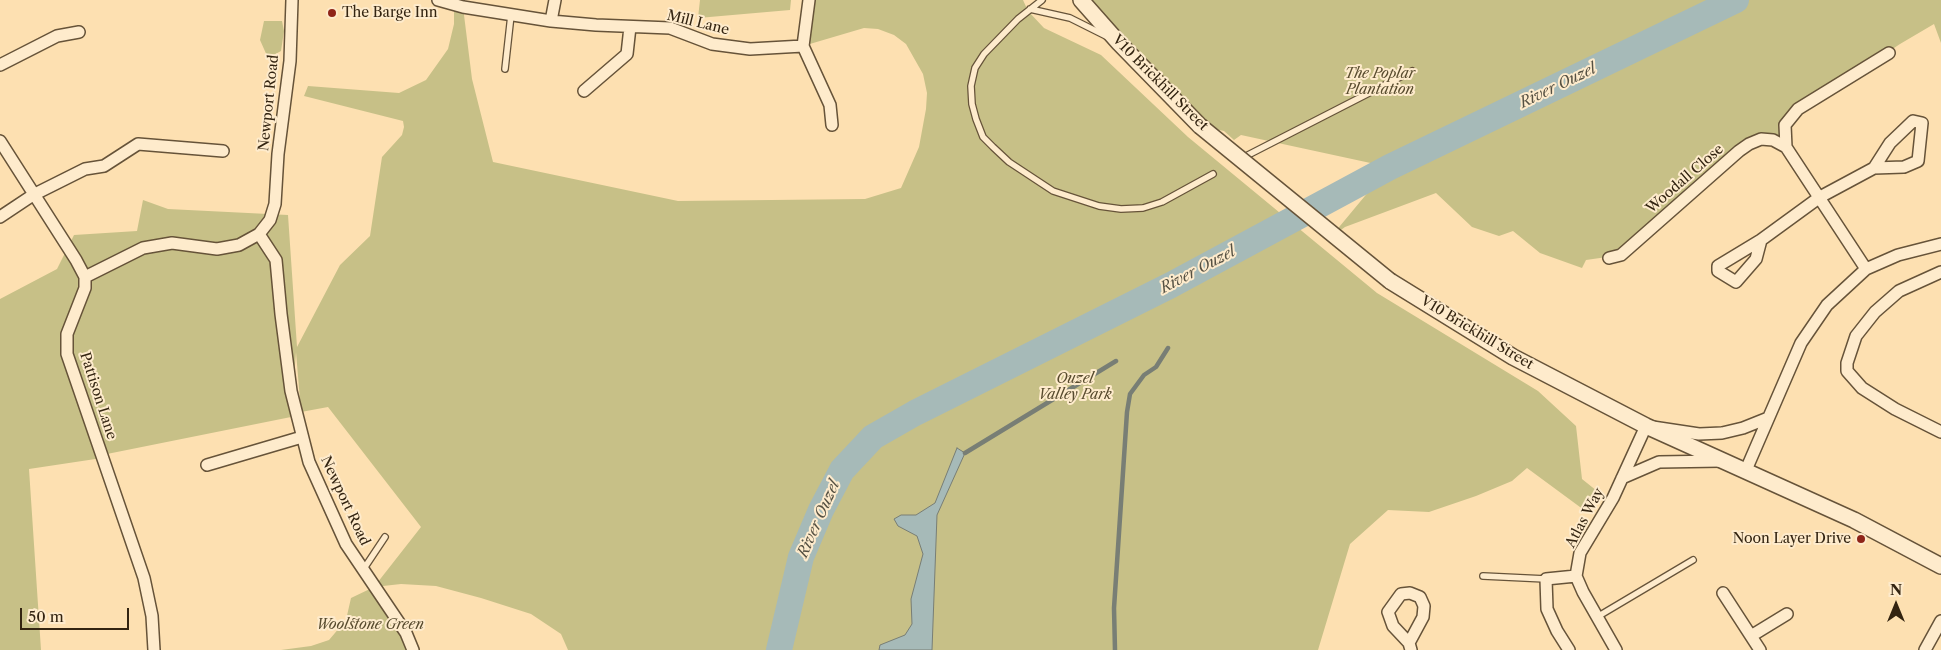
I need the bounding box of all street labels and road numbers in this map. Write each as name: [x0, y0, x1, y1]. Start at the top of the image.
street label: Mill Lane: [665, 7, 731, 39]
street label: V10 Brickhill Street: [1109, 32, 1211, 134]
street label: Newport Road: [256, 54, 282, 152]
street label: Woodall Close: [1643, 141, 1727, 217]
street label: V10 Brickhill Street: [1418, 293, 1536, 373]
street label: Pattison Lane: [76, 350, 120, 442]
street label: Newport Road: [317, 454, 373, 548]
street label: Atlas Way: [1562, 485, 1608, 551]

